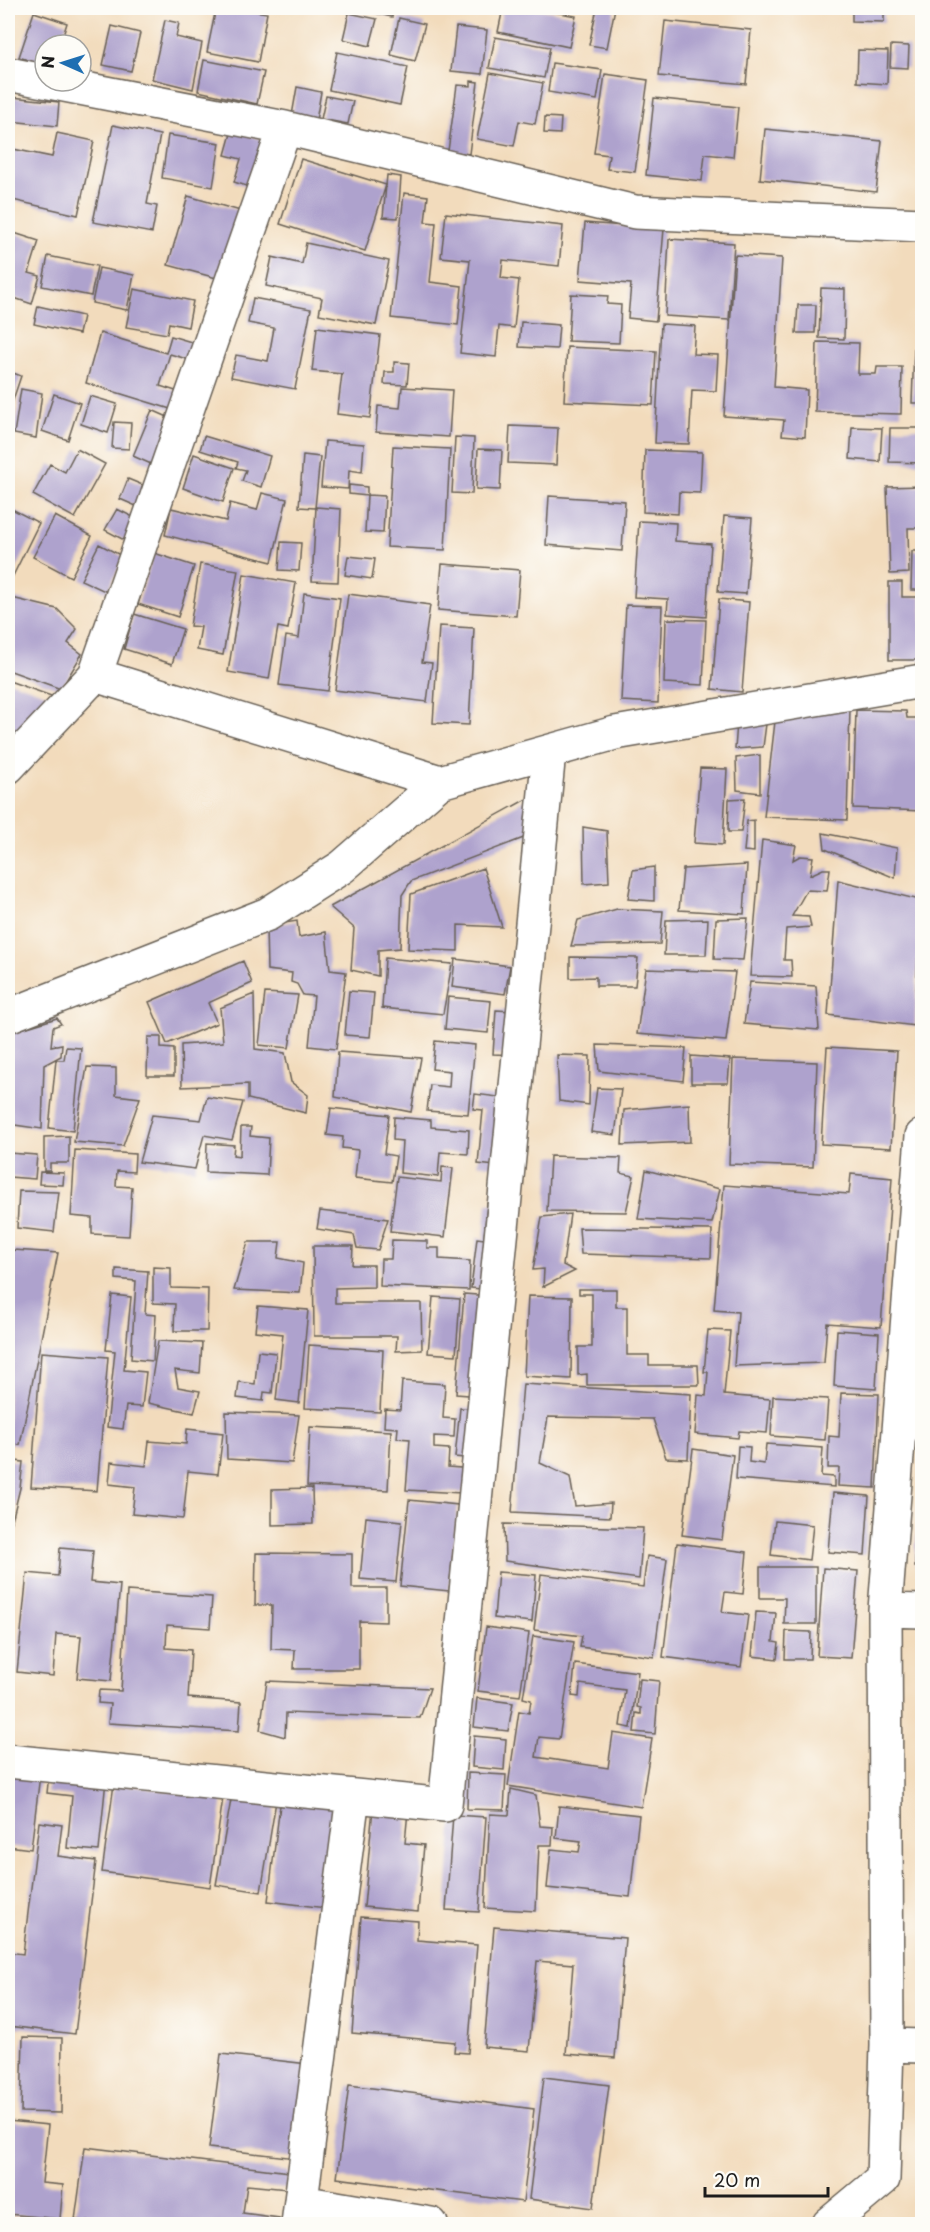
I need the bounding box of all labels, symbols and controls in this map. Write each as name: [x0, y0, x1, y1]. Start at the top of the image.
north arrow: [33, 33, 93, 93]
text: N: [35, 55, 59, 69]
scale bar: [705, 2160, 828, 2198]
text: 20 m: [714, 2166, 760, 2193]

